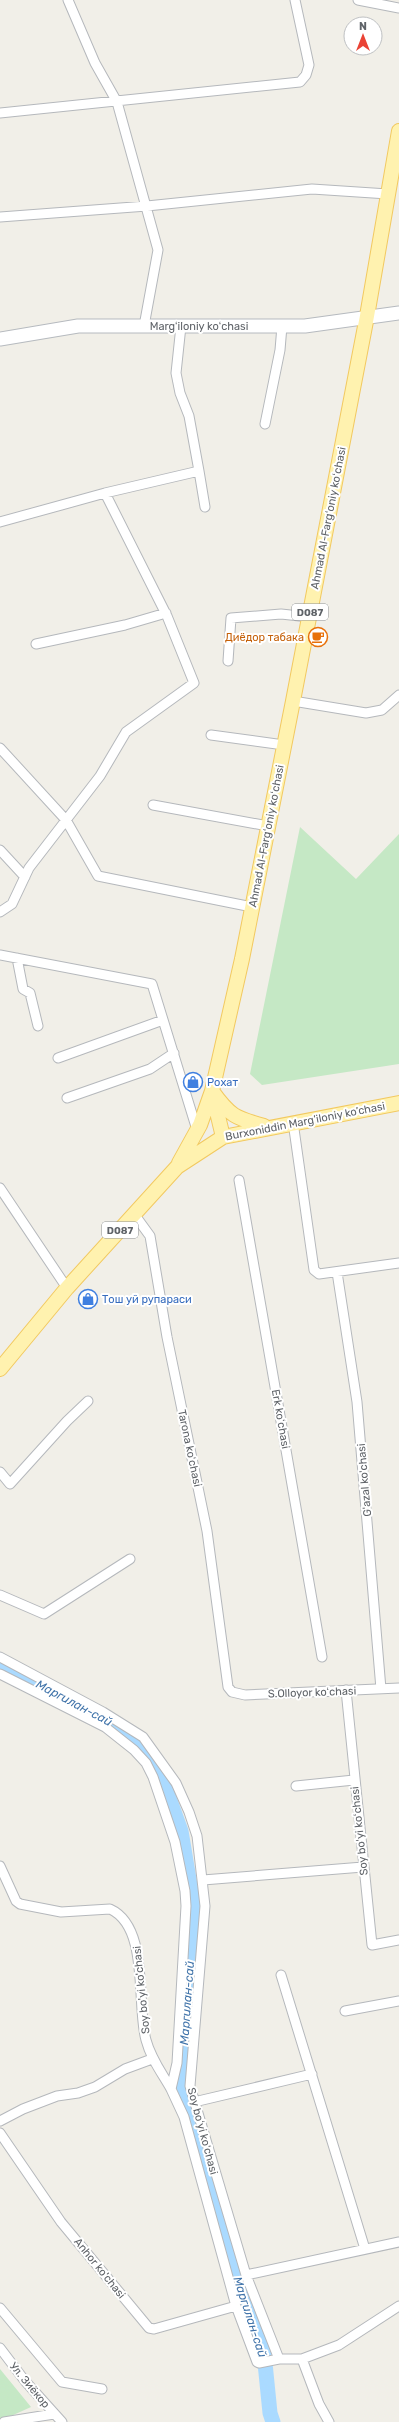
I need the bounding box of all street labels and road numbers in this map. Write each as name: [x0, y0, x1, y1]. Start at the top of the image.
street label: Margʻiloniy koʻchasi: [150, 320, 248, 333]
street label: Ahmad Al-Fargʻoniy koʻchasi: [308, 446, 349, 590]
road number: D087: [292, 604, 328, 620]
street label: Ahmad Al-Fargʻoniy koʻchasi: [246, 764, 287, 908]
street label: Burxoniddin Marg’iloniy ko’chasi: [224, 1100, 386, 1143]
road number: D087: [102, 1222, 138, 1238]
street label: Erk koʻchasi: [269, 1388, 292, 1450]
street label: Tarona koʻchasi: [175, 1408, 204, 1488]
street label: G'azal ko'chasi: [355, 1443, 374, 1517]
street label: S.Olloyor koʻchasi: [268, 1684, 356, 1701]
street label: Soy boʻyi koʻchasi: [348, 1786, 371, 1876]
street label: Soy bo'yi ko'chasi: [130, 1945, 153, 2035]
street label: Soy boʻyi koʻchasi: [185, 2086, 220, 2176]
street label: Anhor ko'chasi: [71, 2235, 128, 2301]
street label: Ул. Зиёкор: [7, 2360, 52, 2411]

